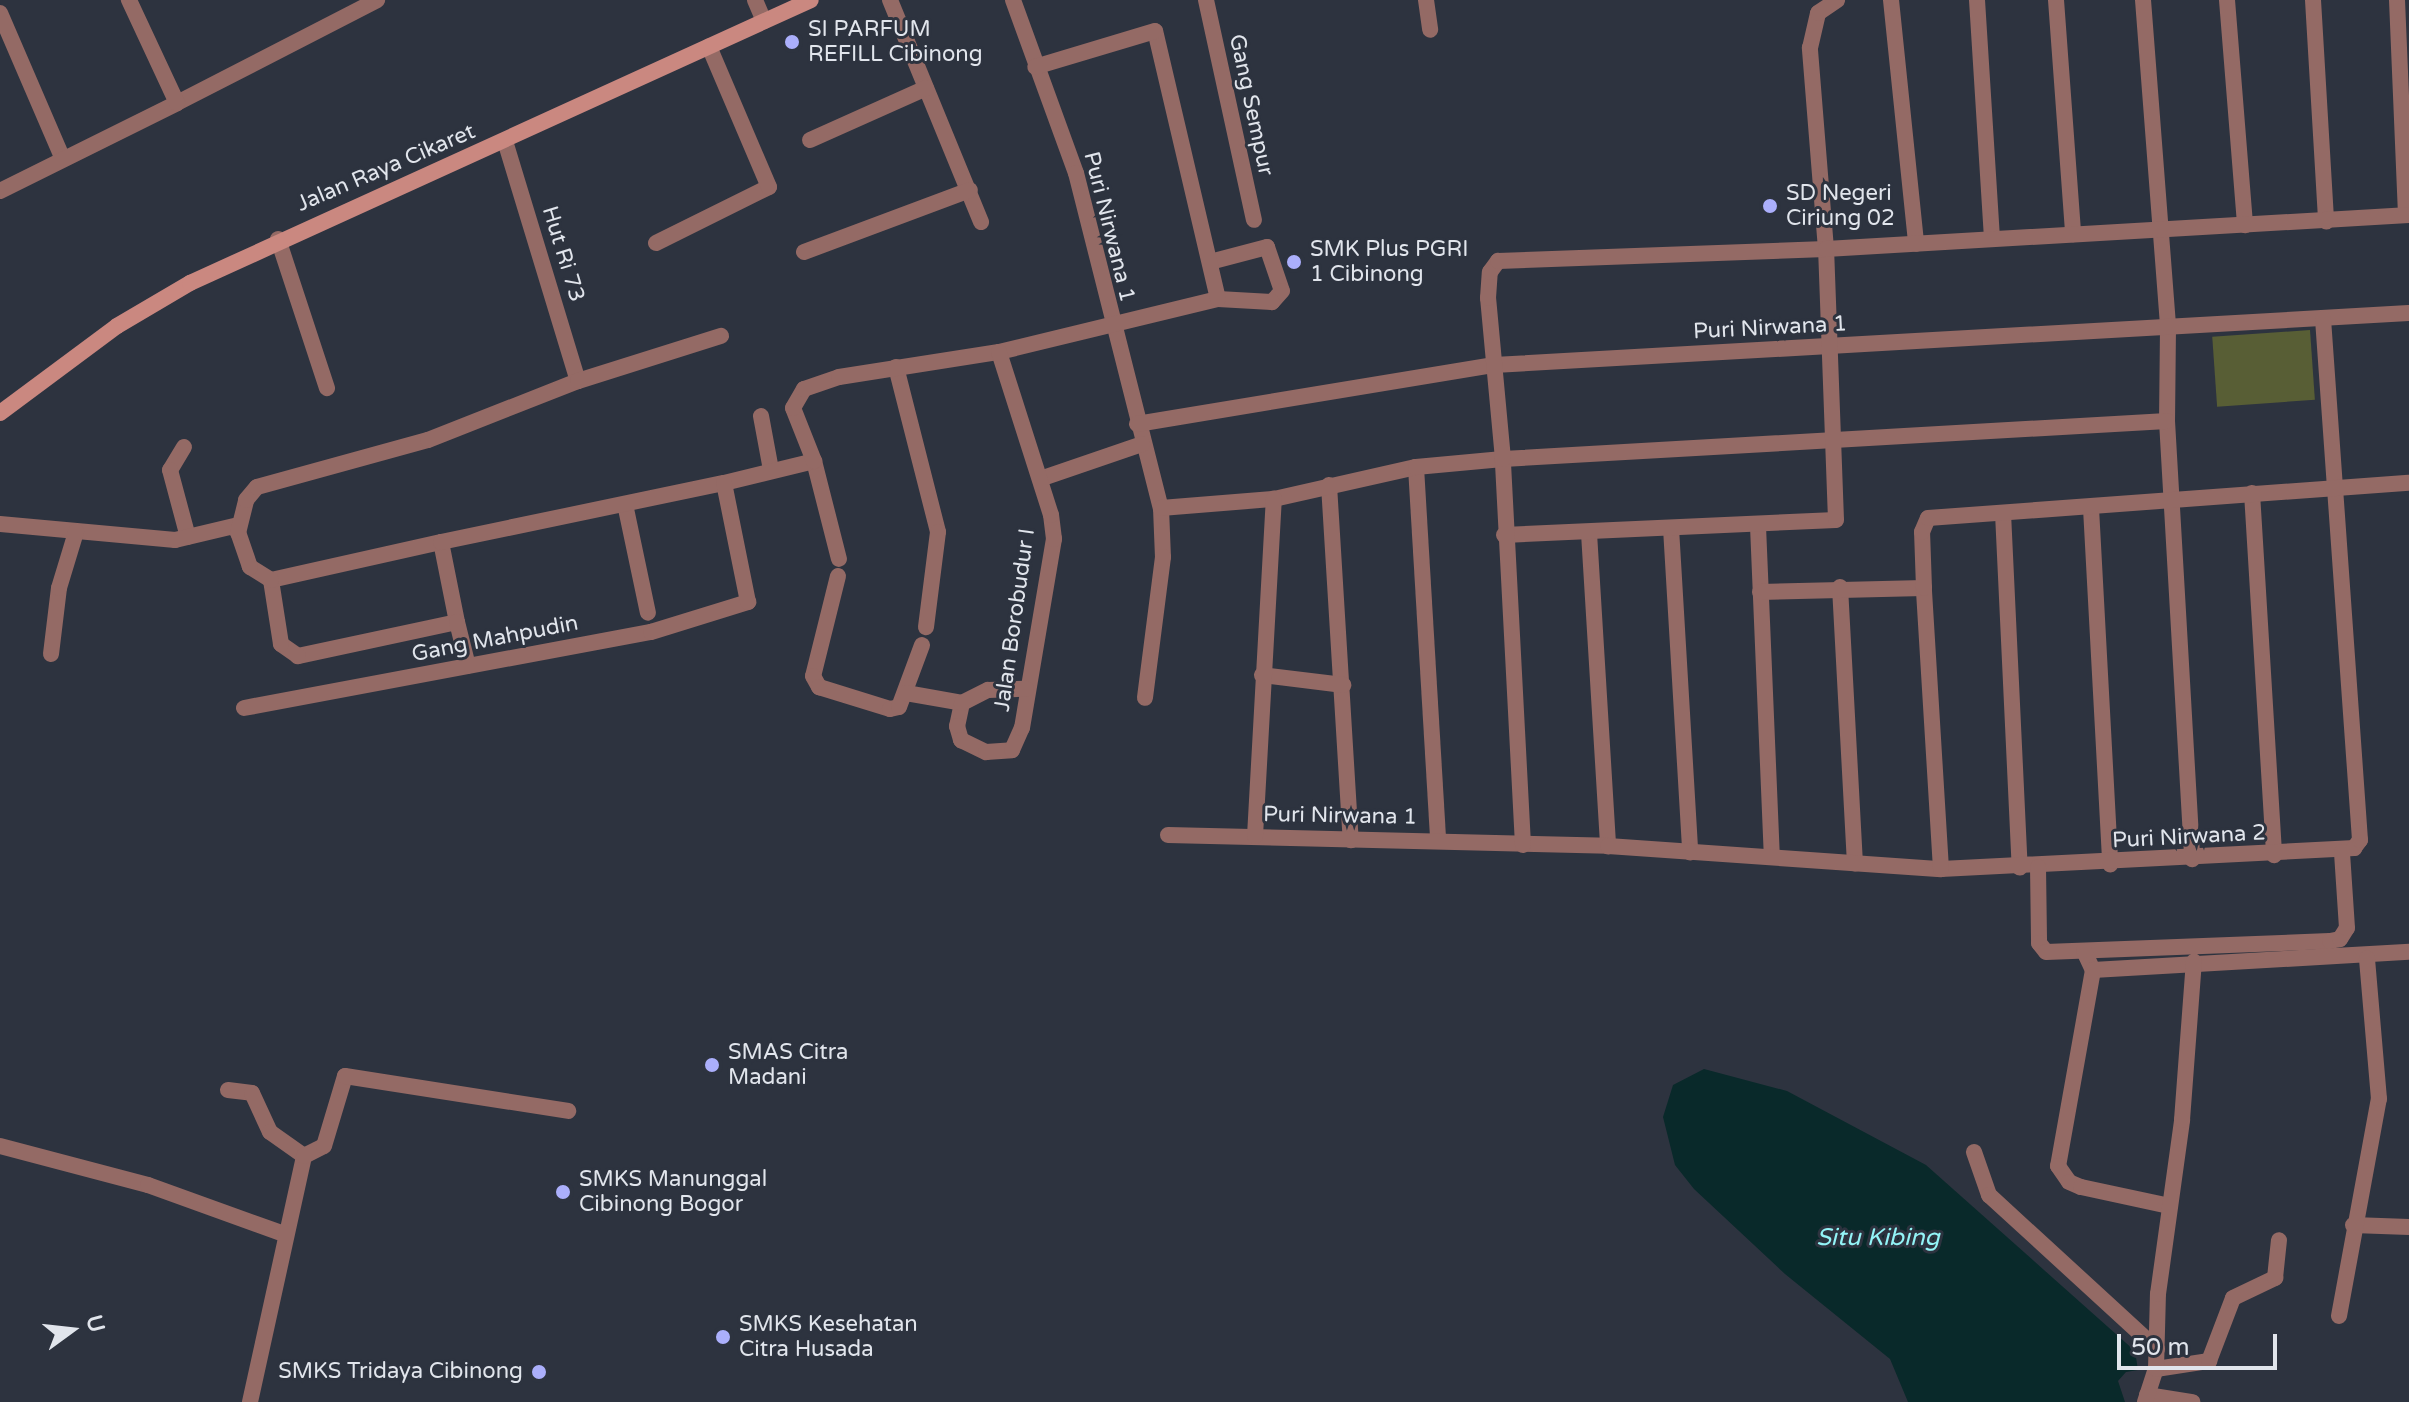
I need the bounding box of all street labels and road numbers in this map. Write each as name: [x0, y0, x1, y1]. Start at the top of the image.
street label: Gang Sempur: [1223, 32, 1279, 178]
street label: Jalan Raya Cikaret: [293, 119, 479, 217]
street label: Puri Nirwana 1: [1078, 149, 1140, 305]
street label: Hut Ri 73: [536, 203, 590, 305]
street label: Puri Nirwana 1: [1692, 311, 1848, 345]
street label: Jalan Borobudur I: [989, 527, 1041, 713]
street label: Gang Mahpudin: [409, 610, 581, 668]
street label: Puri Nirwana 1: [1263, 801, 1417, 831]
street label: Puri Nirwana 2: [2111, 820, 2267, 854]

